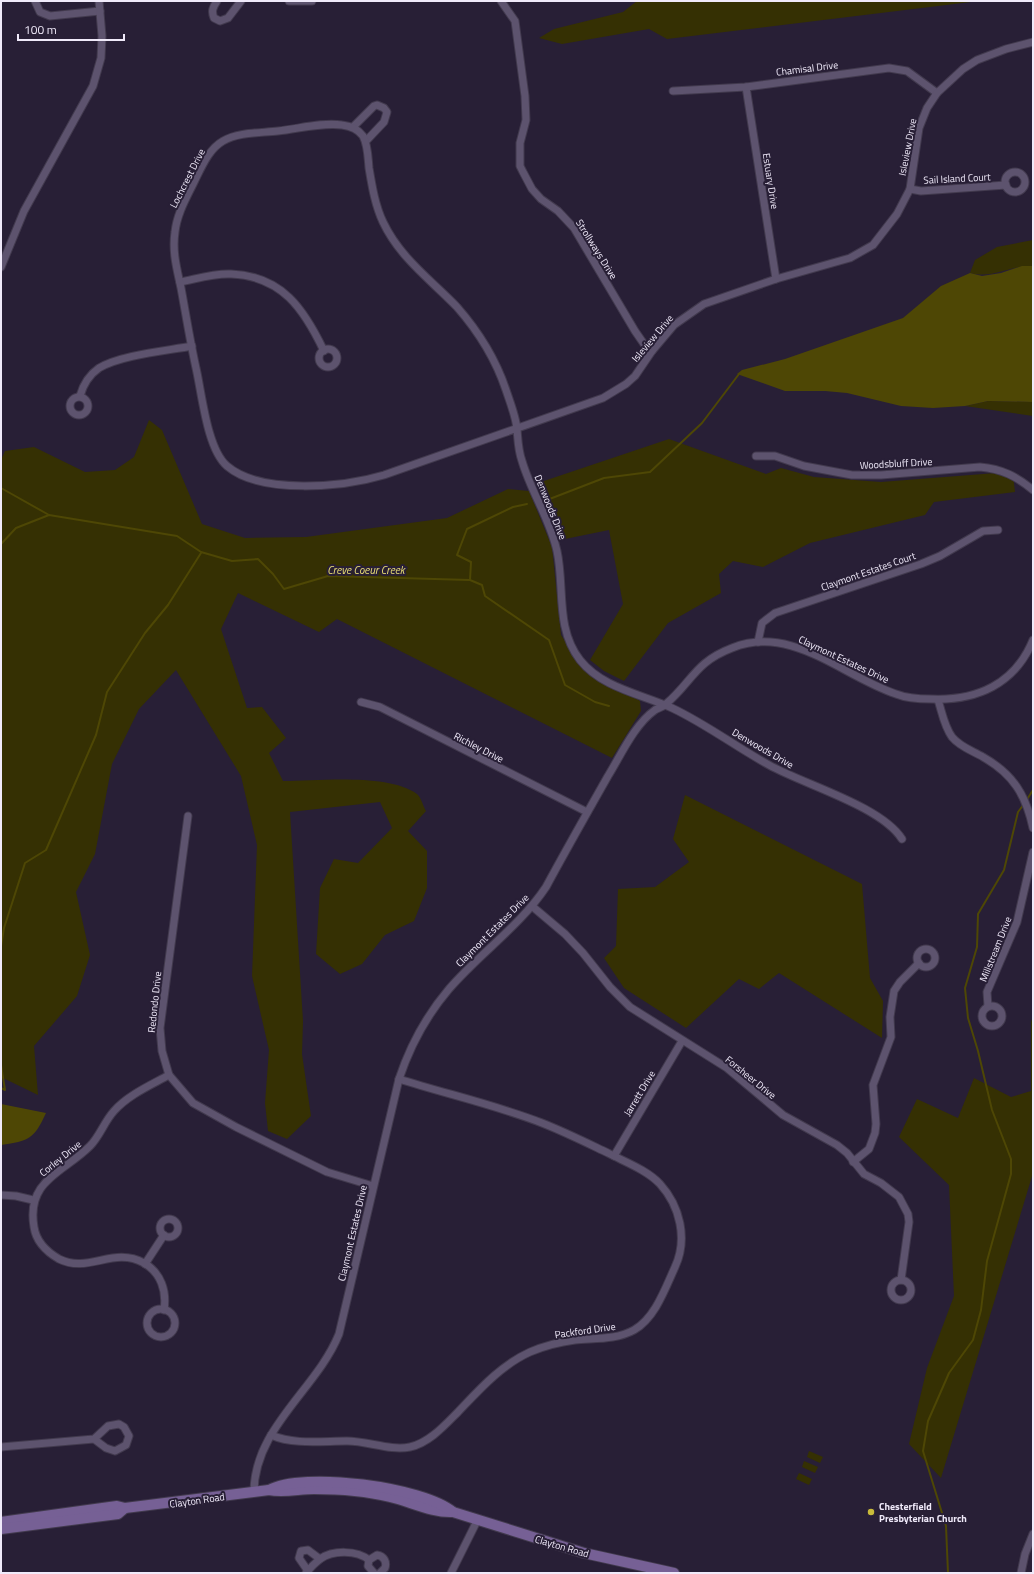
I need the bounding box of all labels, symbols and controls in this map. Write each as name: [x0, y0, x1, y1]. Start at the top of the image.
scale bar: [18, 16, 124, 42]
text: 100 m: [24, 20, 57, 39]
street label: Chamisal Drive: [775, 57, 839, 80]
street label: Isleview Drive: [895, 117, 920, 177]
street label: Lochcrest Drive: [166, 146, 209, 210]
street label: Estuary Drive: [759, 152, 782, 210]
street label: Sail Island Court: [923, 169, 992, 188]
street label: Strollways Drive: [572, 216, 621, 282]
street label: Isleview Drive: [628, 311, 677, 365]
street label: Woodsbluff Drive: [859, 454, 933, 473]
street label: Denwoods Drive: [531, 472, 570, 542]
street label: Claymont Estates Court: [819, 548, 918, 595]
water label: Creve Coeur Creek: [327, 562, 406, 578]
street label: Claymont Estates Drive: [796, 632, 891, 687]
street label: Denwoods Drive: [729, 725, 796, 772]
street label: Richley Drive: [451, 728, 506, 766]
street label: Claymont Estates Drive: [452, 890, 532, 970]
street label: Millstream Drive: [976, 914, 1015, 984]
street label: Redondo Drive: [144, 971, 165, 1034]
street label: Forsheer Drive: [722, 1052, 779, 1103]
street label: Jarrett Drive: [620, 1068, 659, 1119]
street label: Corley Drive: [36, 1137, 85, 1180]
street label: Claymont Estates Drive: [334, 1184, 371, 1283]
street label: Packford Drive: [554, 1319, 616, 1342]
street label: Clayton Road: [169, 1489, 226, 1512]
place label: Chesterfield Presbyterian Church: [879, 1499, 967, 1526]
marker: Chesterfield Presbyterian Church: [866, 1507, 876, 1517]
street label: Clayton Road: [533, 1532, 591, 1561]

